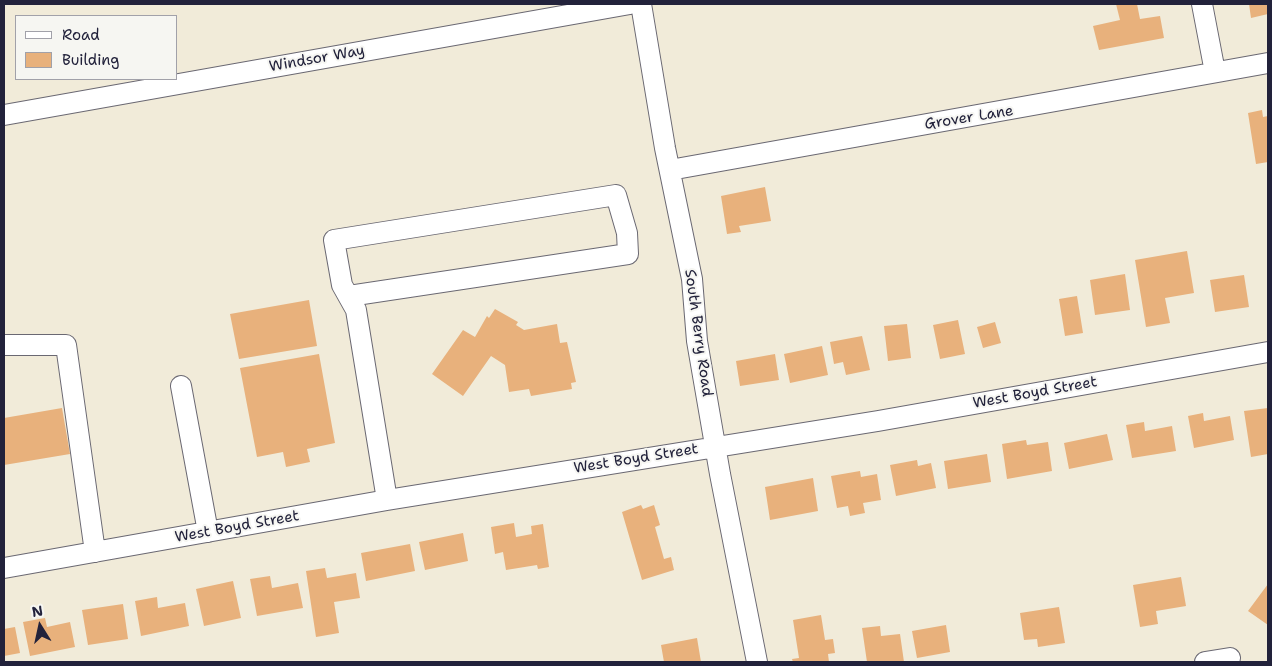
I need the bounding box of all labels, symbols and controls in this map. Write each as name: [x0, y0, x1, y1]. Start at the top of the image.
legend: [15, 15, 178, 80]
text: Road: [62, 25, 100, 45]
street label: Windsor Way: [268, 42, 366, 76]
text: Building: [62, 50, 119, 70]
street label: Grover Lane: [923, 102, 1015, 134]
street label: South Berry Road: [680, 268, 716, 398]
street label: West Boyd Street: [971, 373, 1099, 413]
street label: West Boyd Street: [572, 440, 700, 478]
street label: West Boyd Street: [173, 507, 301, 547]
north arrow: [15, 601, 65, 651]
text: N: [30, 601, 44, 621]

